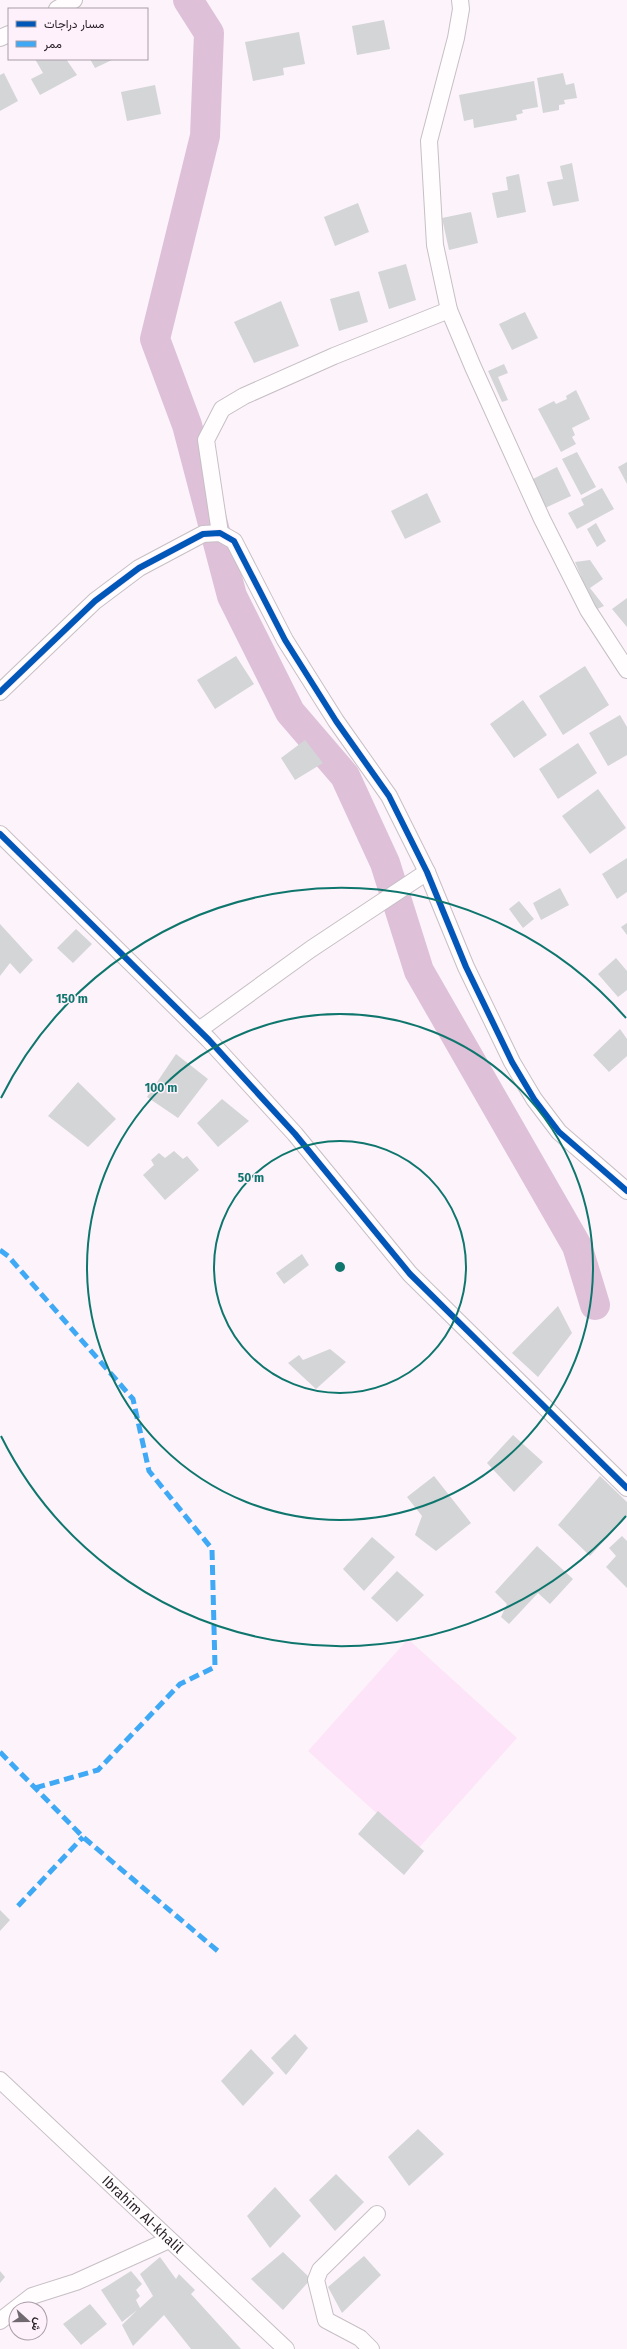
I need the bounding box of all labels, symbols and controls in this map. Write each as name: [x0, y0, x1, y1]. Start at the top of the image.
legend: [8, 8, 148, 60]
text: مسار دراجات: [44, 17, 104, 32]
text: ممر: [43, 37, 62, 52]
text: 150 m: [56, 992, 88, 1006]
text: 100 m: [145, 1081, 177, 1095]
text: 50 m: [238, 1171, 264, 1185]
centre of rings: [333, 1260, 347, 1274]
street label: Ibrahim Al-khalil: [98, 2172, 187, 2257]
north arrow: [8, 2301, 48, 2341]
text: ش: [28, 2316, 45, 2333]

